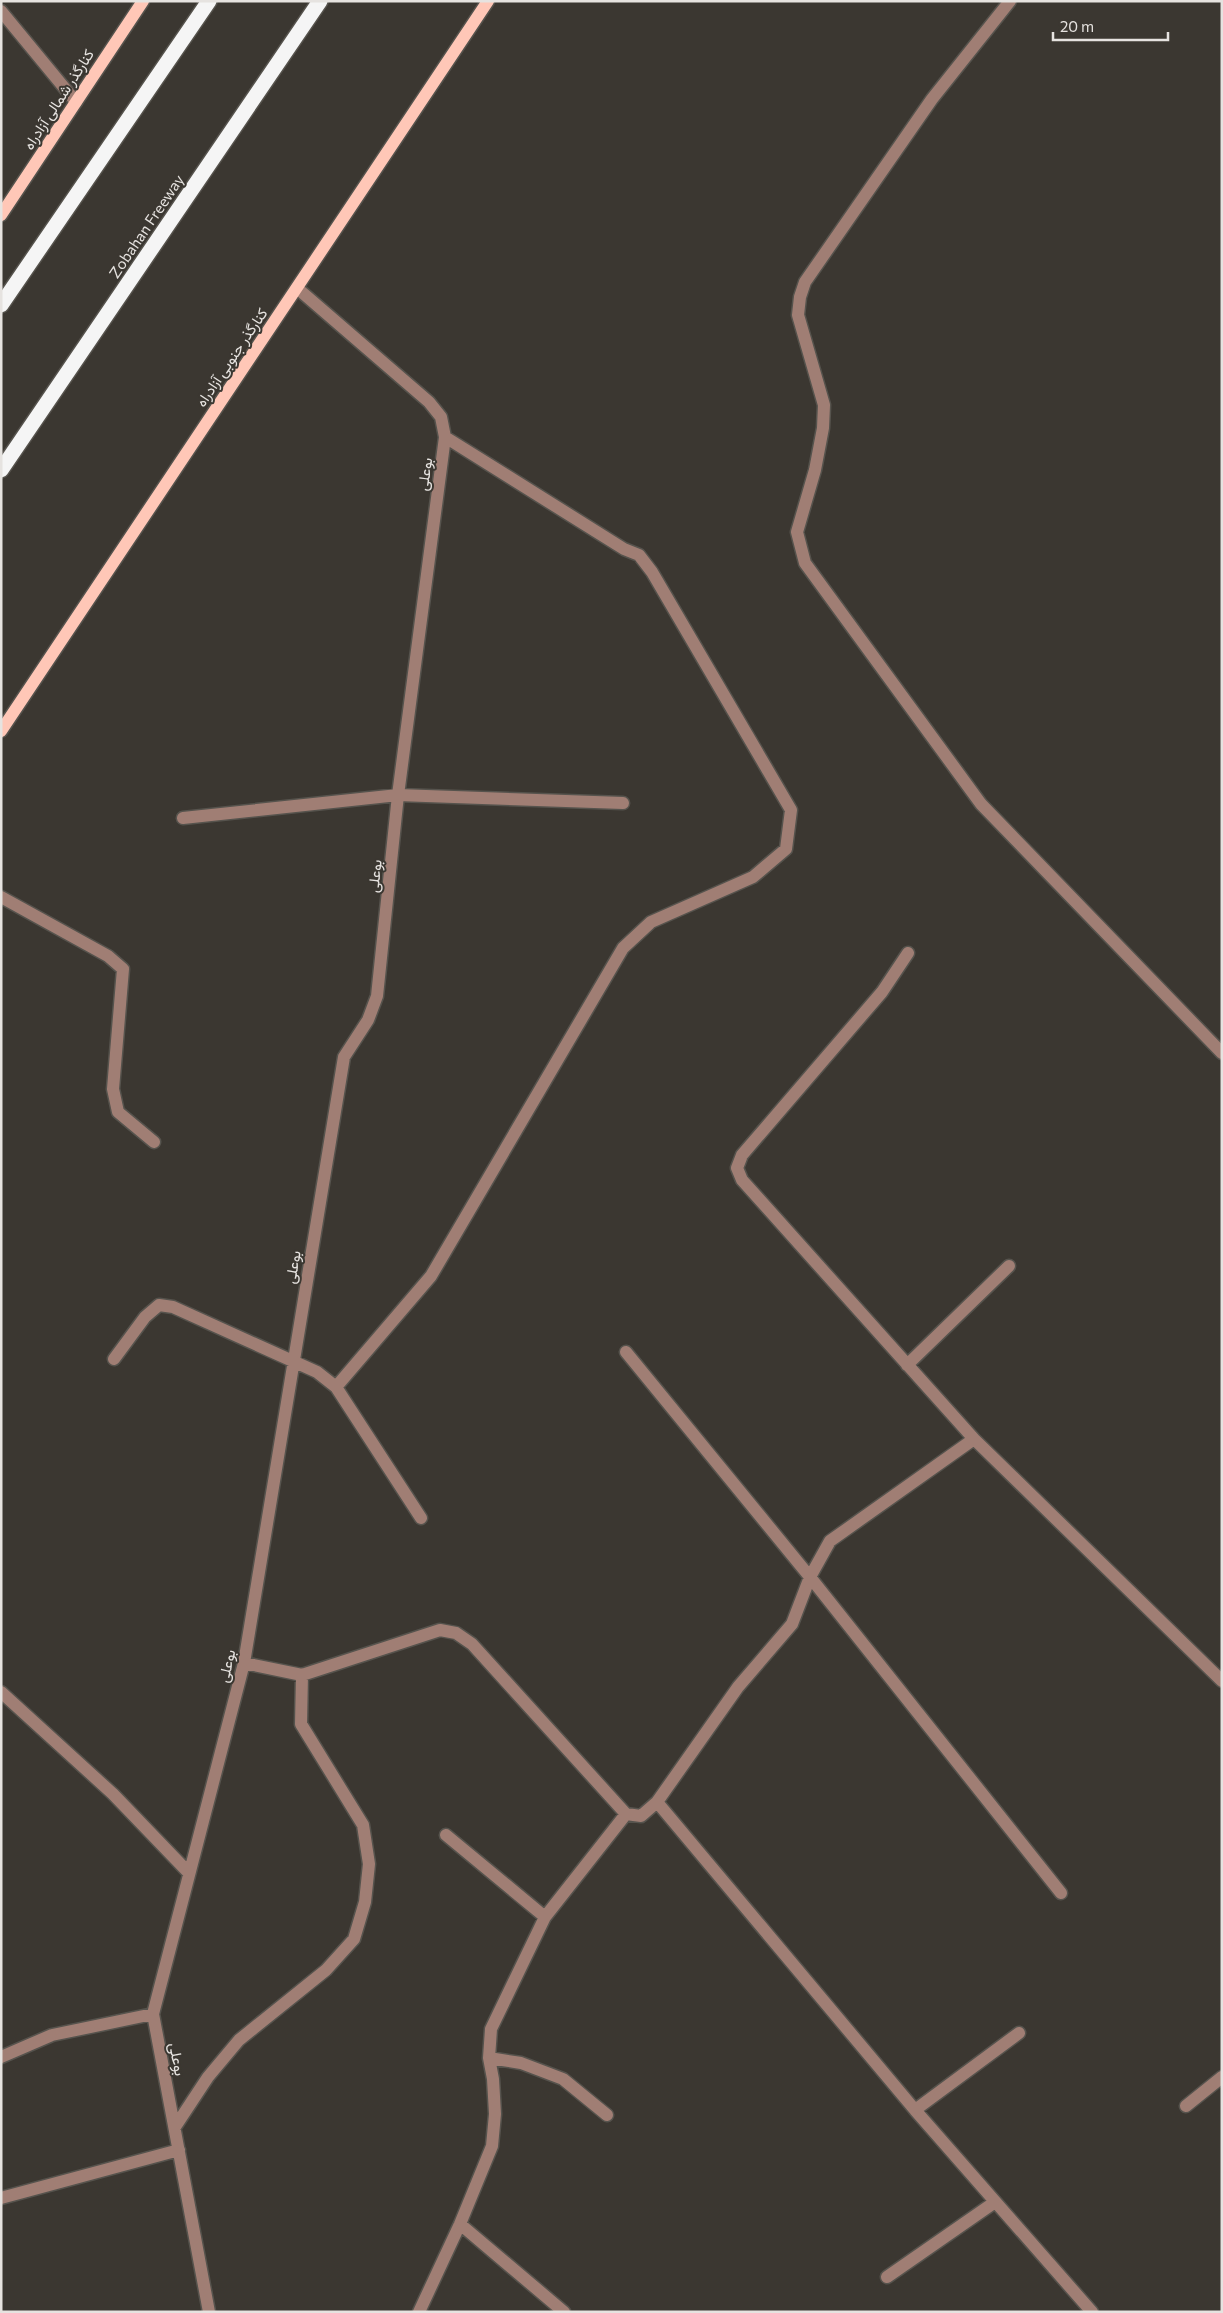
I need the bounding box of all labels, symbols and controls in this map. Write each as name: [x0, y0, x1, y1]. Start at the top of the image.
scale bar: [1053, 10, 1168, 42]
text: 20 m: [1060, 17, 1094, 35]
street label: کنارگذر شمالی آزادراه: [19, 45, 99, 154]
street label: Zobahan Freeway: [105, 171, 187, 281]
street label: کنارگذر جنوبی آزادراه: [191, 304, 272, 411]
street label: بوعلی: [413, 456, 437, 492]
street label: بوعلی: [363, 858, 387, 894]
street label: بوعلی: [280, 1249, 306, 1285]
street label: بوعلی: [213, 1648, 240, 1685]
street label: بوعلی: [164, 2041, 190, 2078]

